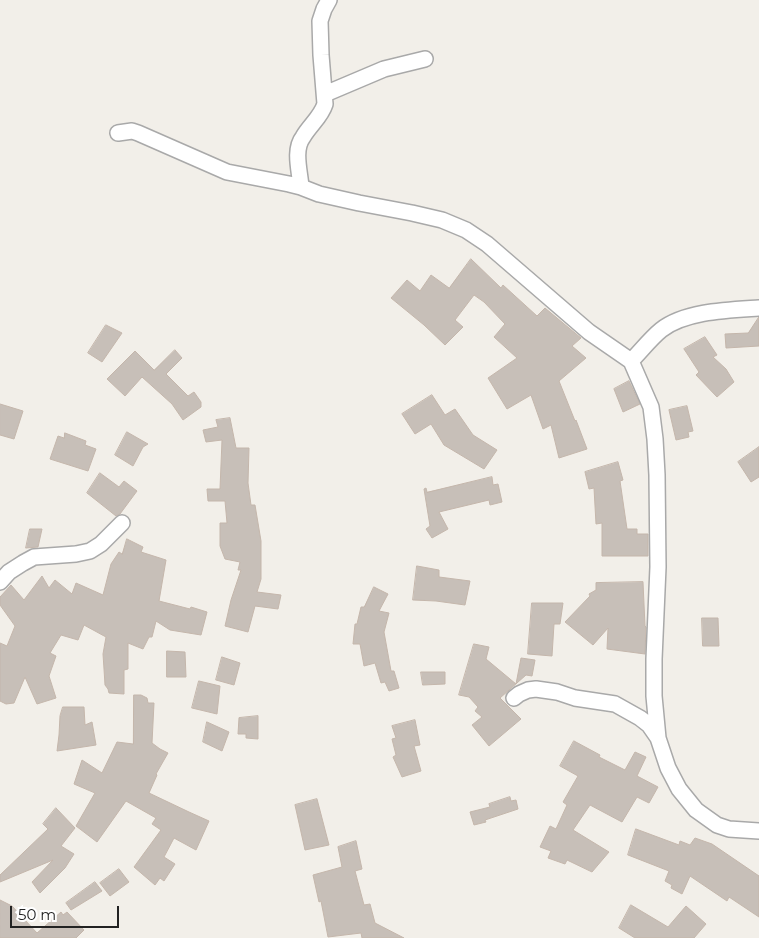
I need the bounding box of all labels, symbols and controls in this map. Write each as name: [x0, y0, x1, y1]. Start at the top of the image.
scale bar: [12, 896, 121, 928]
text: 50 m: [18, 905, 56, 924]

